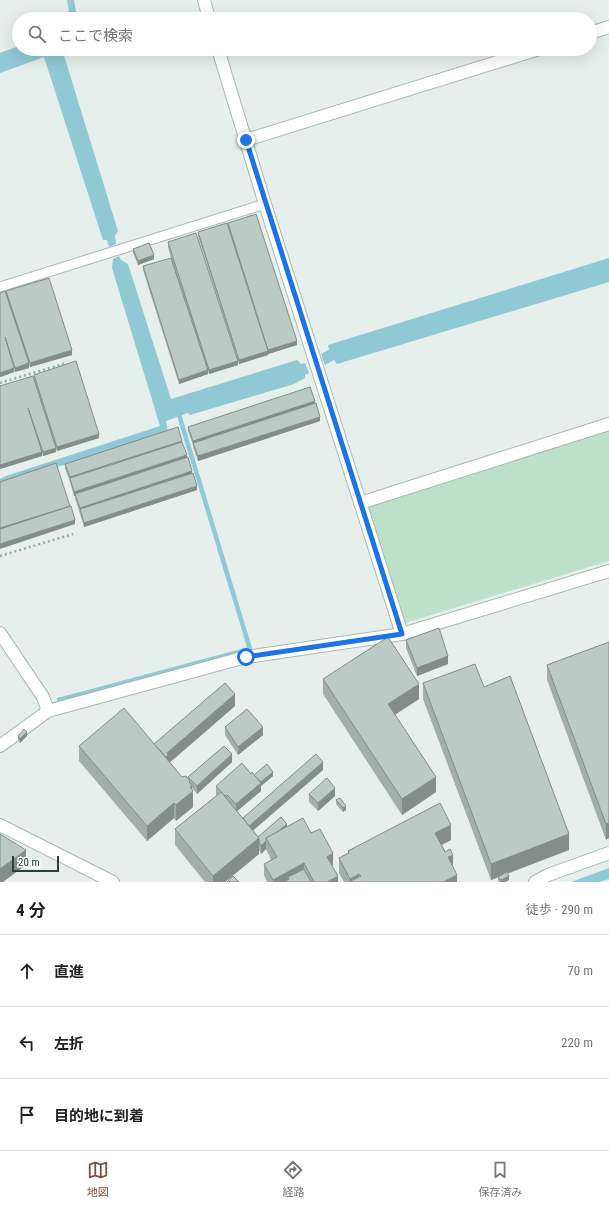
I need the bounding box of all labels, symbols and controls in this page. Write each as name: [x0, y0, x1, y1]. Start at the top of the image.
search box: [12, 12, 597, 56]
icon: search: [26, 23, 48, 45]
text: ここで検索: [58, 27, 133, 45]
route end: [237, 131, 255, 149]
route start: [237, 648, 255, 666]
scale bar: [12, 854, 59, 873]
text: 20 m: [18, 856, 40, 869]
text: 4 分: [16, 900, 46, 920]
text: 徒歩 · 290 m: [526, 902, 593, 917]
icon: ahead: [16, 960, 38, 982]
text: 直進: [54, 963, 84, 981]
text: 70 m: [567, 963, 593, 978]
icon: left: [16, 1032, 38, 1054]
text: 左折: [54, 1035, 84, 1053]
text: 220 m: [561, 1035, 593, 1050]
icon: arrive: [16, 1104, 38, 1126]
text: 目的地に到着: [54, 1107, 144, 1125]
tab: 地図: [87, 1159, 109, 1199]
tab: 経路: [282, 1159, 304, 1199]
tab: 保存済み: [478, 1159, 522, 1199]

